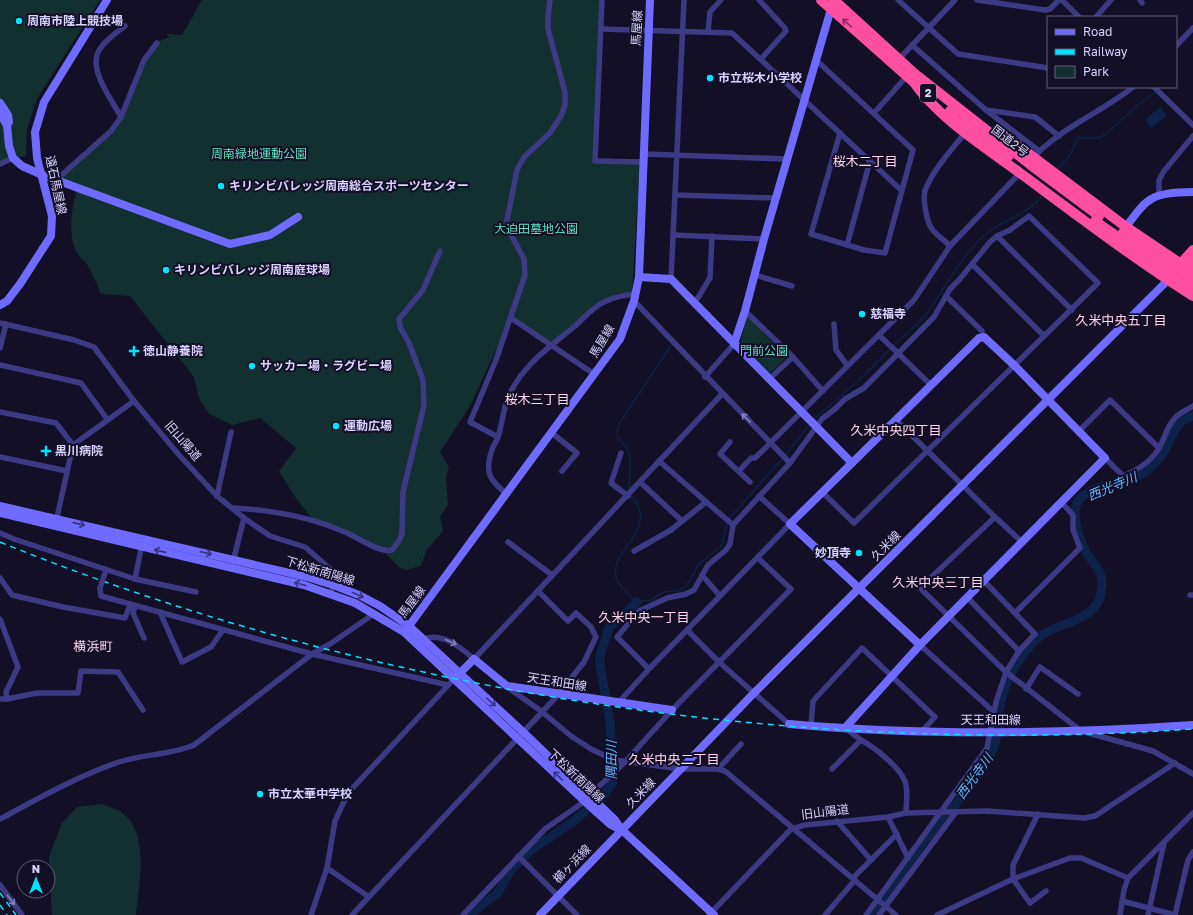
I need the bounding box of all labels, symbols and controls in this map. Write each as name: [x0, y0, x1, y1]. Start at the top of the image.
street label: 馬屋線: [628, 10, 645, 46]
place label: 周南市陸上競技場: [27, 13, 123, 28]
marker: 周南市陸上競技場: [14, 16, 24, 26]
legend: [1047, 16, 1177, 88]
one-way arrow: [842, 19, 852, 28]
text: Road: [1083, 24, 1112, 39]
text: Railway: [1083, 44, 1128, 59]
text: Park: [1083, 64, 1109, 79]
place label: 市立桜木小学校: [718, 70, 802, 85]
marker: 市立桜木小学校: [705, 73, 715, 83]
road number: 2: [920, 84, 936, 102]
street label: 国道2号: [989, 122, 1032, 160]
park label: 周南緑地運動公園: [211, 146, 307, 161]
district label: 桜木二丁目: [832, 153, 898, 169]
street label: 遠石馬屋線: [43, 154, 70, 216]
place label: キリンビバレッジ周南総合スポーツセンター: [229, 178, 469, 193]
marker: キリンビバレッジ周南総合スポーツセンター: [216, 181, 226, 191]
park label: 大迫田墓地公園: [494, 221, 578, 236]
place label: キリンビバレッジ周南庭球場: [174, 262, 330, 277]
marker: キリンビバレッジ周南庭球場: [161, 265, 171, 275]
place label: 慈福寺: [870, 306, 906, 321]
marker: 慈福寺: [857, 309, 867, 319]
district label: 久米中央五丁目: [1075, 312, 1167, 328]
street label: 馬屋線: [586, 321, 617, 360]
place label: 徳山静養院: [143, 343, 203, 358]
park label: 門前公園: [740, 343, 788, 358]
marker: 徳山静養院: [128, 345, 140, 357]
place label: サッカー場・ラグビー場: [260, 358, 392, 373]
marker: サッカー場・ラグビー場: [247, 361, 257, 371]
district label: 桜木三丁目: [504, 391, 570, 407]
one-way arrow: [741, 413, 751, 423]
street label: 旧山陽道: [162, 418, 205, 464]
place label: 運動広場: [344, 418, 392, 433]
marker: 運動広場: [331, 421, 341, 431]
district label: 久米中央四丁目: [850, 422, 942, 438]
place label: 黒川病院: [55, 443, 103, 458]
marker: 黒川病院: [40, 445, 52, 457]
water label: 西光寺川: [1085, 468, 1141, 504]
one-way arrow: [72, 521, 85, 528]
street label: 久米線: [868, 528, 904, 564]
place label: 妙頂寺: [815, 545, 851, 560]
one-way arrow: [154, 547, 167, 555]
marker: 妙頂寺: [854, 548, 864, 558]
one-way arrow: [199, 550, 212, 558]
street label: 下松新南陽線: [284, 553, 357, 588]
district label: 久米中央三丁目: [892, 574, 984, 590]
one-way arrow: [294, 580, 307, 587]
street label: 馬屋線: [395, 583, 428, 621]
one-way arrow: [351, 592, 363, 599]
district label: 久米中央一丁目: [598, 609, 690, 625]
district label: 横浜町: [73, 638, 113, 654]
one-way arrow: [444, 639, 456, 646]
street label: 天王和田線: [526, 669, 588, 694]
one-way arrow: [486, 697, 496, 707]
street label: 天王和田線: [961, 712, 1021, 727]
water label: 隅田川: [603, 739, 619, 780]
street label: 下松新南陽線: [545, 746, 608, 806]
water label: 西光寺川: [952, 749, 997, 802]
district label: 久米中央二丁目: [628, 751, 720, 767]
one-way arrow: [553, 771, 563, 781]
street label: 久米線: [623, 774, 659, 811]
place label: 市立太華中学校: [268, 786, 352, 801]
marker: 市立太華中学校: [255, 789, 265, 799]
street label: 旧山陽道: [800, 801, 850, 822]
street label: 櫛ヶ浜線: [550, 841, 594, 886]
north arrow: [16, 859, 56, 899]
text: N: [32, 862, 40, 875]
one-way arrow: [7, 895, 15, 906]

